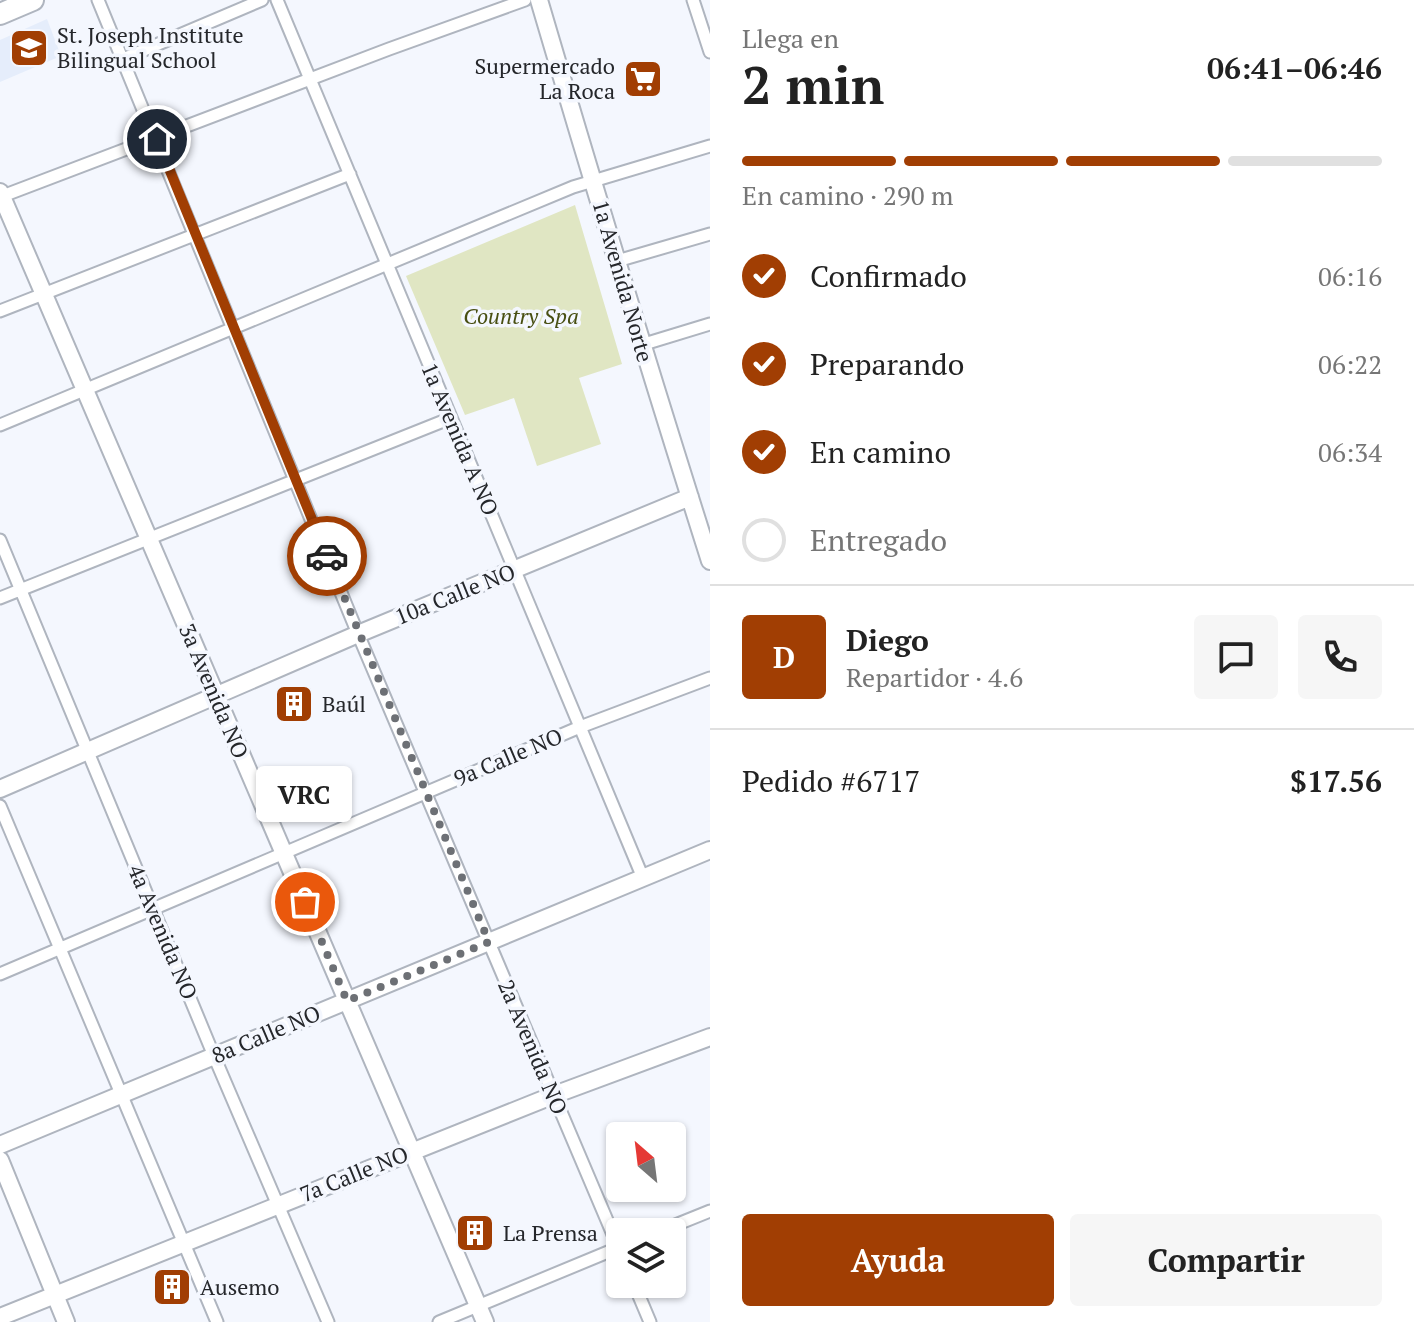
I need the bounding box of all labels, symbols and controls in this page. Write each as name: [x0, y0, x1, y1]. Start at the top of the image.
place label: St. Joseph Institute Bilingual School: [57, 20, 244, 74]
text: Llega en: [742, 21, 839, 55]
school or university icon: St. Joseph Institute Bilingual School: [8, 27, 50, 69]
text: 06:41–06:46: [1207, 48, 1382, 88]
text: 2 min: [742, 50, 884, 119]
place label: Supermercado La Roca: [474, 51, 615, 105]
supermarket icon: Supermercado La Roca: [622, 58, 664, 100]
pin: [123, 105, 191, 173]
icon: home: [135, 117, 179, 161]
text: En camino · 290 m: [742, 178, 953, 212]
street label: 1a Avenida Norte: [586, 196, 660, 365]
icon: check: [742, 254, 786, 298]
text: Confirmado: [810, 256, 967, 296]
text: 06:16: [1318, 259, 1382, 293]
park label: Country Spa: [463, 301, 579, 330]
icon: check: [742, 342, 786, 386]
text: Preparando: [810, 344, 964, 384]
text: 06:22: [1318, 347, 1382, 381]
street label: 1a Avenida A NO: [415, 358, 506, 520]
icon: check: [742, 430, 786, 474]
text: En camino: [810, 432, 951, 472]
text: 06:34: [1318, 435, 1382, 469]
courier: [287, 516, 367, 596]
text: Entregado: [810, 520, 947, 560]
icon: car: [305, 534, 349, 578]
street label: 10a Calle NO: [390, 556, 519, 631]
button: chat: [1194, 615, 1278, 699]
button: phone: [1298, 615, 1382, 699]
street label: 3a Avenida NO: [173, 619, 256, 763]
text: Diego: [846, 620, 929, 660]
text: D: [773, 637, 795, 677]
text: Repartidor · 4.6: [846, 660, 1023, 694]
building icon: Baúl: [273, 683, 315, 725]
place label: Baúl: [322, 689, 366, 718]
street label: 9a Calle NO: [449, 721, 567, 792]
text: Pedido #6717: [742, 761, 920, 801]
text: $17.56: [1290, 761, 1382, 801]
callout: VRC: [257, 766, 353, 822]
text: VRC: [277, 777, 331, 811]
street label: 4a Avenida NO: [122, 860, 205, 1004]
pin: [271, 868, 339, 936]
icon: bag: [283, 880, 327, 924]
street label: 2a Avenida NO: [492, 975, 575, 1119]
street label: 8a Calle NO: [207, 998, 325, 1069]
north arrow: [606, 1122, 686, 1202]
map controls: [606, 1122, 686, 1298]
street label: 7a Calle NO: [295, 1139, 412, 1208]
building icon: La Prensa: [454, 1212, 496, 1254]
button: Ayuda: [742, 1214, 1054, 1306]
button: Compartir: [1070, 1214, 1382, 1306]
place label: La Prensa: [503, 1218, 598, 1247]
button: layers: [606, 1218, 686, 1298]
building icon: Ausemo: [151, 1266, 193, 1308]
place label: Ausemo: [200, 1272, 279, 1301]

